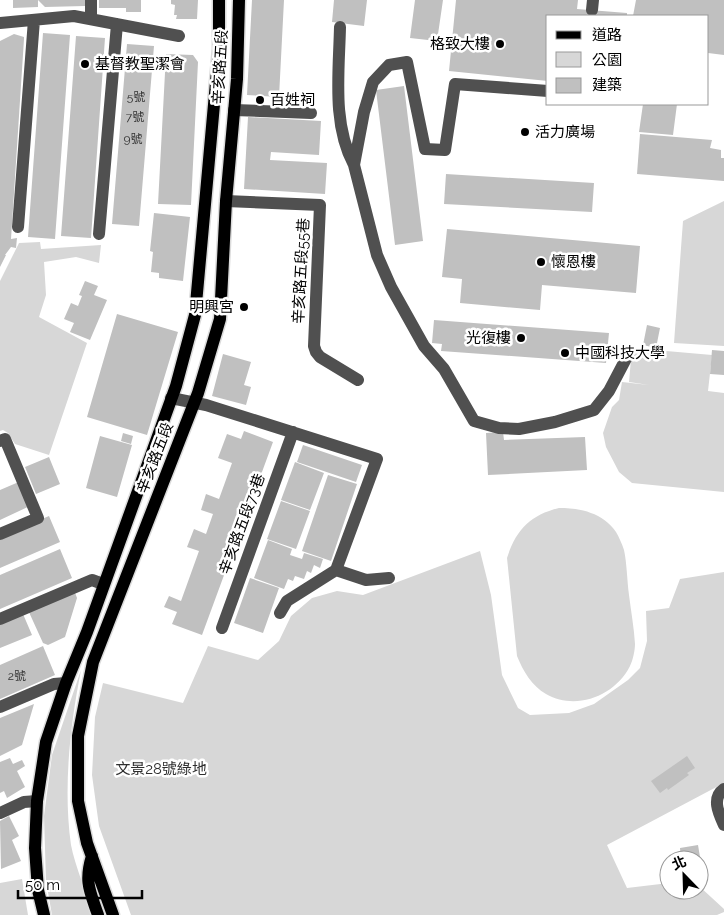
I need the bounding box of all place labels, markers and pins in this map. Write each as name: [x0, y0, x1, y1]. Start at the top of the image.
place label: 格致大樓: [430, 35, 490, 53]
marker: 格致大樓: [494, 38, 506, 50]
place label: 基督教聖潔會: [95, 55, 185, 73]
marker: 基督教聖潔會: [79, 58, 91, 70]
place label: 百姓祠: [270, 91, 315, 109]
marker: 百姓祠: [254, 94, 266, 106]
place label: 活力廣場: [535, 123, 595, 141]
marker: 活力廣場: [519, 126, 531, 138]
place label: 懷恩樓: [551, 253, 596, 271]
marker: 懷恩樓: [535, 256, 547, 268]
place label: 明興宮: [189, 298, 234, 316]
marker: 明興宮: [238, 301, 250, 313]
place label: 光復樓: [466, 329, 511, 347]
marker: 光復樓: [515, 332, 527, 344]
place label: 中國科技大學: [575, 344, 665, 362]
marker: 中國科技大學: [559, 347, 571, 359]

